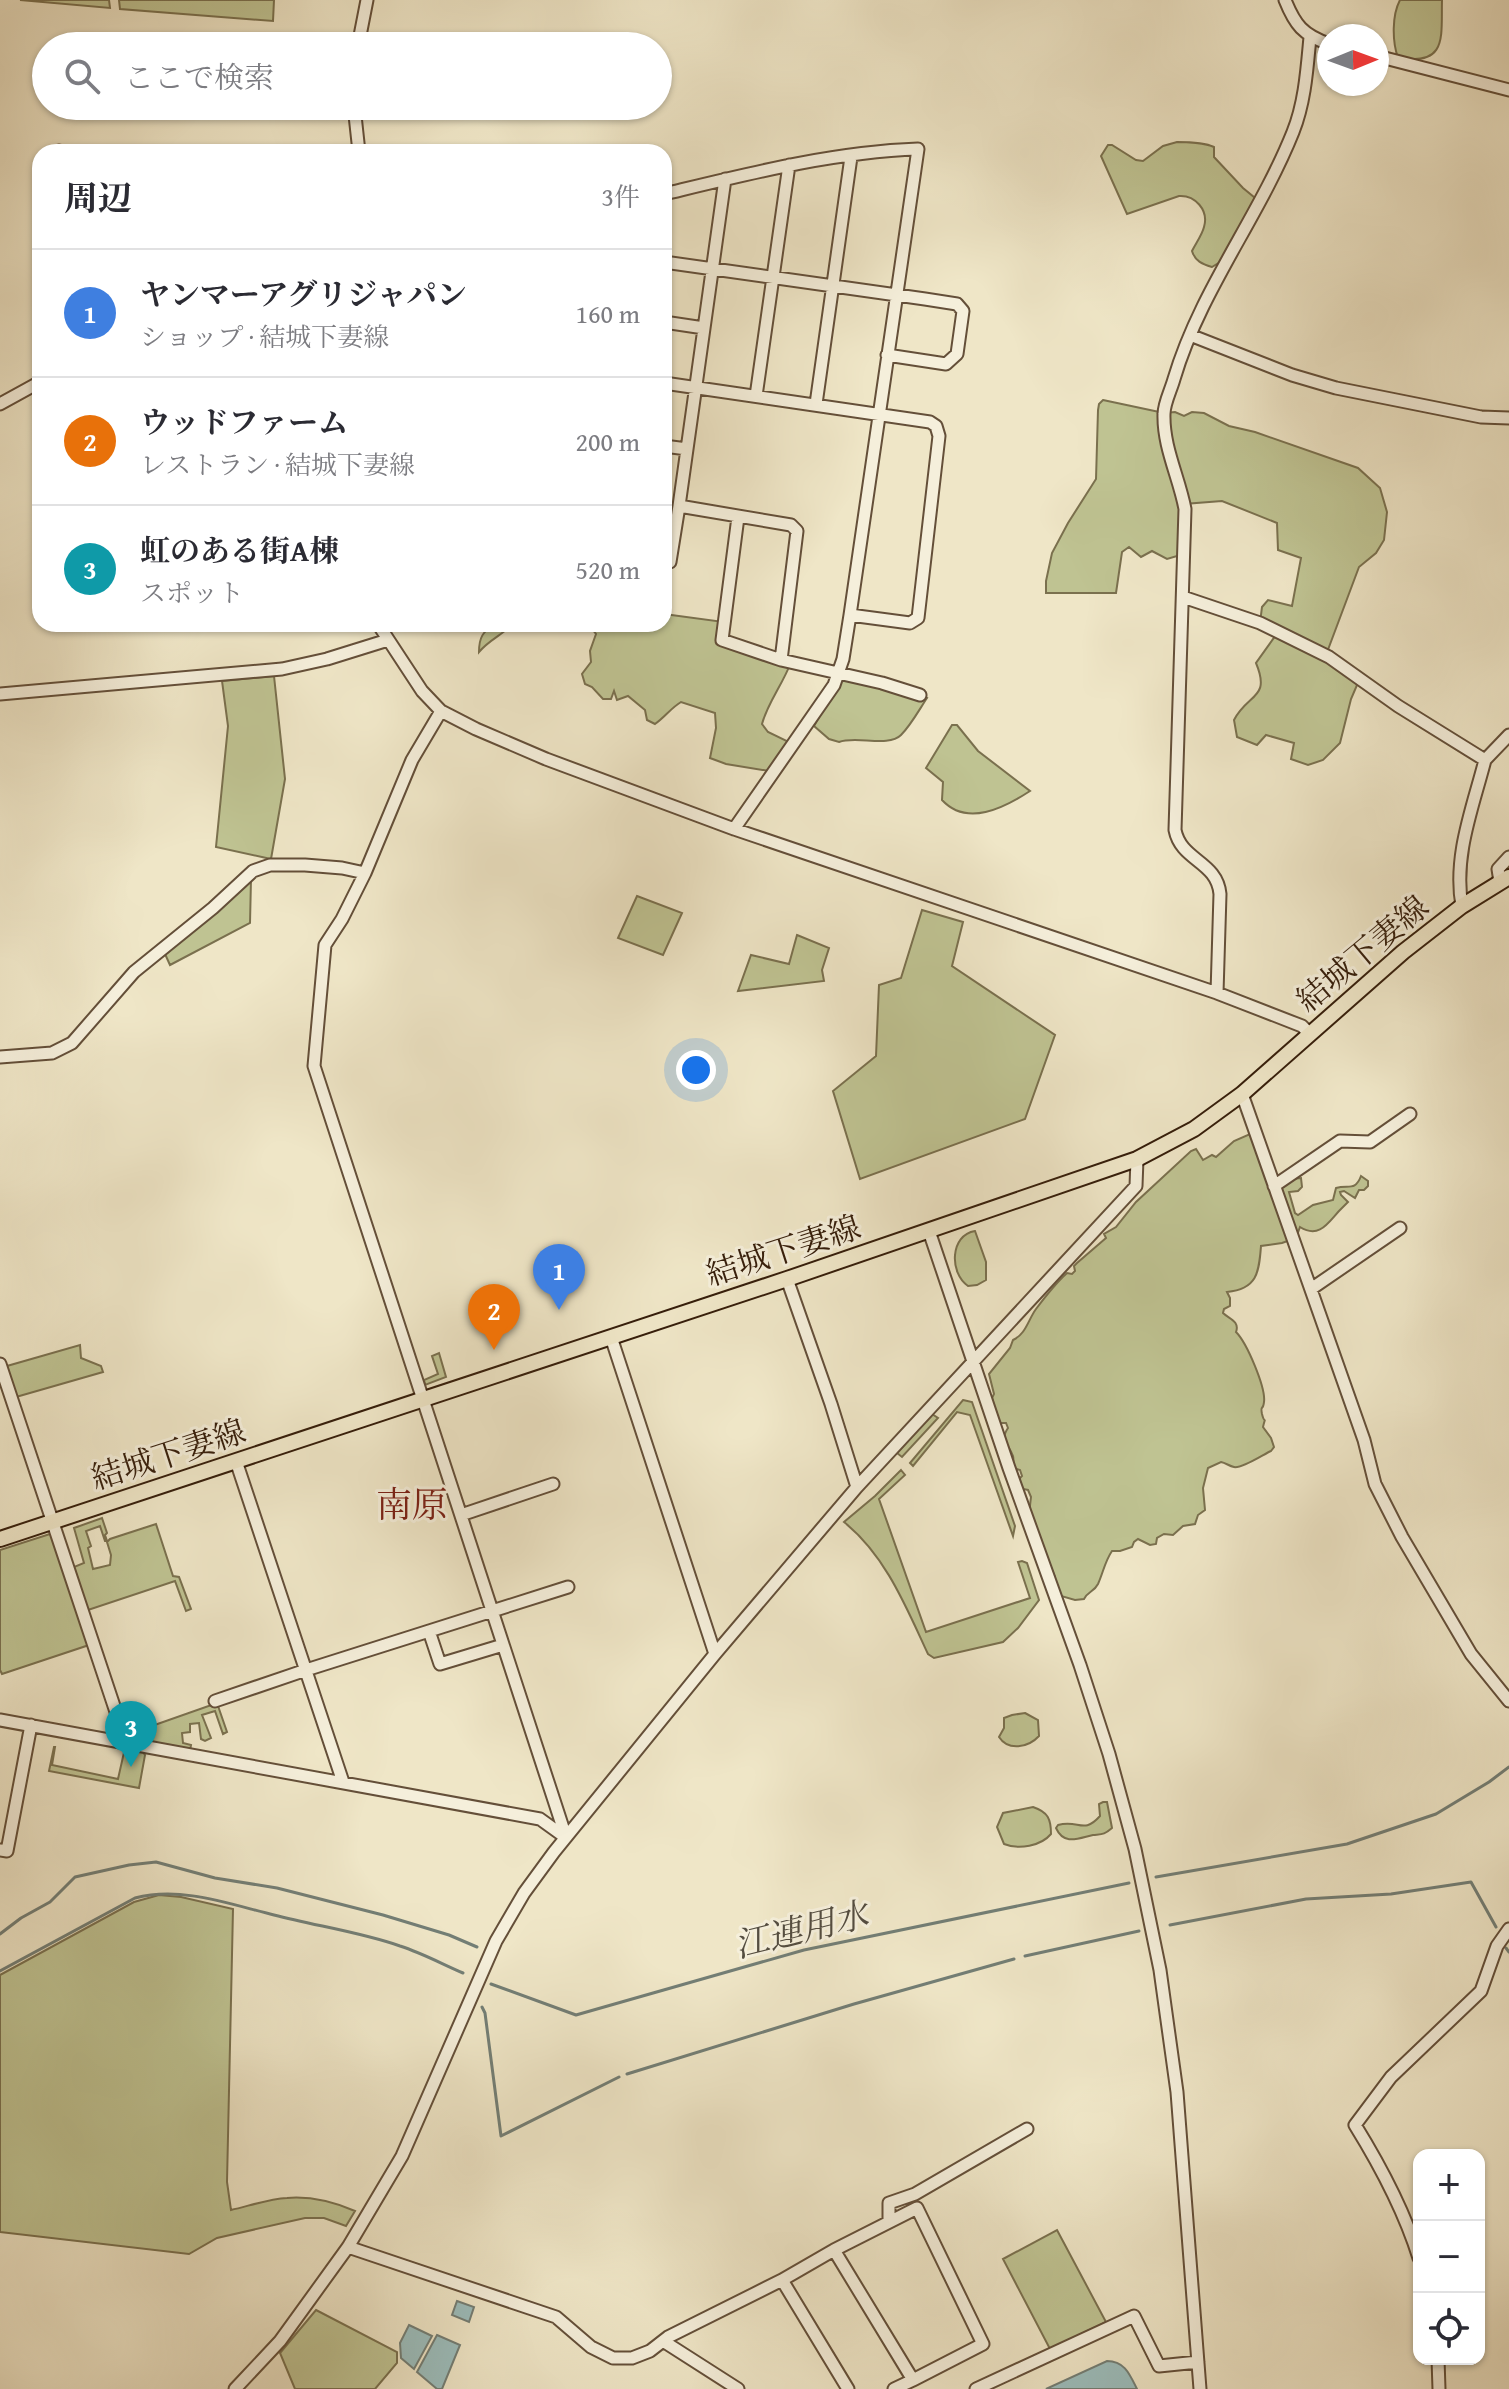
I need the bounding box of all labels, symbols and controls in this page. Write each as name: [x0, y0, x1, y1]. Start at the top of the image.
north arrow: [1317, 24, 1389, 96]
search box: [32, 32, 672, 120]
icon: search: [60, 54, 104, 98]
text: ここで検索: [124, 55, 274, 99]
text: 周辺: [64, 173, 132, 222]
text: 3件: [601, 177, 640, 216]
text: ヤンマーアグリジャパン: [140, 272, 467, 316]
text: 1: [83, 294, 97, 333]
text: 160 m: [575, 294, 640, 333]
text: ショップ · 結城下妻線: [140, 317, 389, 356]
text: ウッドファーム: [140, 400, 348, 444]
text: 2: [83, 422, 97, 461]
text: 200 m: [575, 422, 640, 461]
text: レストラン · 結城下妻線: [140, 445, 415, 484]
text: 虹のある街A棟: [140, 528, 339, 572]
text: 3: [83, 550, 97, 589]
text: 520 m: [575, 550, 640, 589]
text: スポット: [140, 573, 244, 612]
street label: 結城下妻線: [1286, 884, 1438, 1022]
your location: [676, 1050, 716, 1090]
street label: 結城下妻線: [700, 1203, 866, 1297]
pin: 1: [533, 1244, 585, 1310]
pin: 2: [468, 1284, 520, 1350]
street label: 結城下妻線: [85, 1407, 251, 1501]
district label: 南原: [376, 1477, 448, 1530]
pin: 3: [105, 1701, 157, 1767]
water label: 江連用水: [729, 1888, 876, 1969]
map controls: [1413, 2149, 1485, 2365]
button: +: [1413, 2149, 1485, 2221]
button: −: [1413, 2221, 1485, 2293]
button: locate: [1413, 2293, 1485, 2365]

